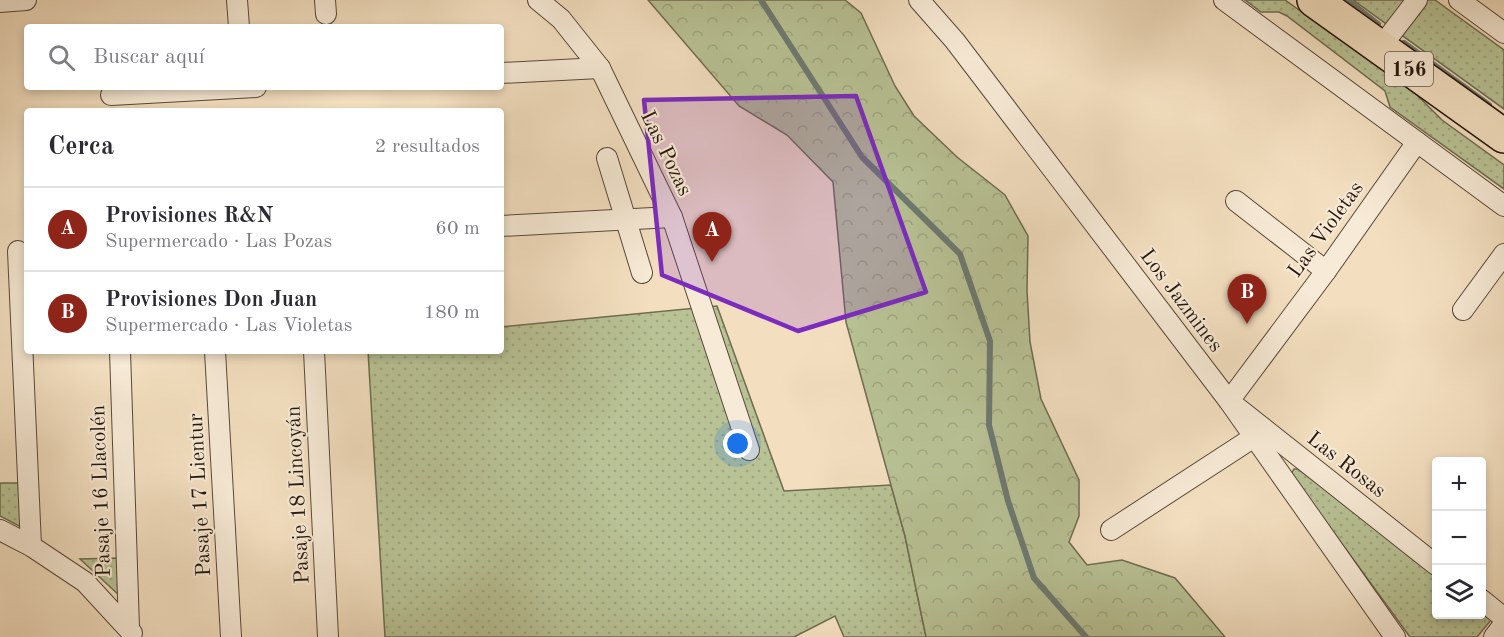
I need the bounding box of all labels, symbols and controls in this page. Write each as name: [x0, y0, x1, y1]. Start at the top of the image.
search box: [24, 24, 504, 90]
icon: search: [45, 41, 78, 74]
text: Buscar aquí: [93, 46, 205, 68]
road number: 156: [1385, 52, 1433, 86]
street label: Las Pozas: [636, 108, 695, 200]
text: Cerca: [48, 134, 114, 160]
text: 2 resultados: [375, 137, 480, 157]
street label: Las Violetas: [1285, 178, 1368, 282]
text: Provisiones R&N: [105, 205, 273, 227]
pin: A: [692, 212, 732, 262]
text: A: [60, 219, 75, 239]
text: 60 m: [435, 219, 480, 239]
text: Supermercado · Las Pozas: [105, 232, 332, 252]
street label: Los Jazmines: [1135, 246, 1226, 356]
pin: B: [1228, 274, 1266, 324]
text: Provisiones Don Juan: [105, 289, 317, 311]
text: B: [60, 303, 75, 323]
text: 180 m: [424, 303, 480, 323]
text: Supermercado · Las Violetas: [105, 316, 352, 336]
street label: Pasaje 16 Llacolén: [88, 405, 115, 577]
street label: Pasaje 18 Lincoyán: [283, 405, 314, 585]
street label: Pasaje 17 Lientur: [186, 412, 215, 577]
street label: Las Rosas: [1303, 428, 1389, 502]
your location: [723, 429, 752, 458]
map controls: [1432, 457, 1486, 619]
button: +: [1432, 457, 1486, 511]
button: −: [1432, 511, 1486, 565]
button: layers: [1432, 565, 1486, 619]

